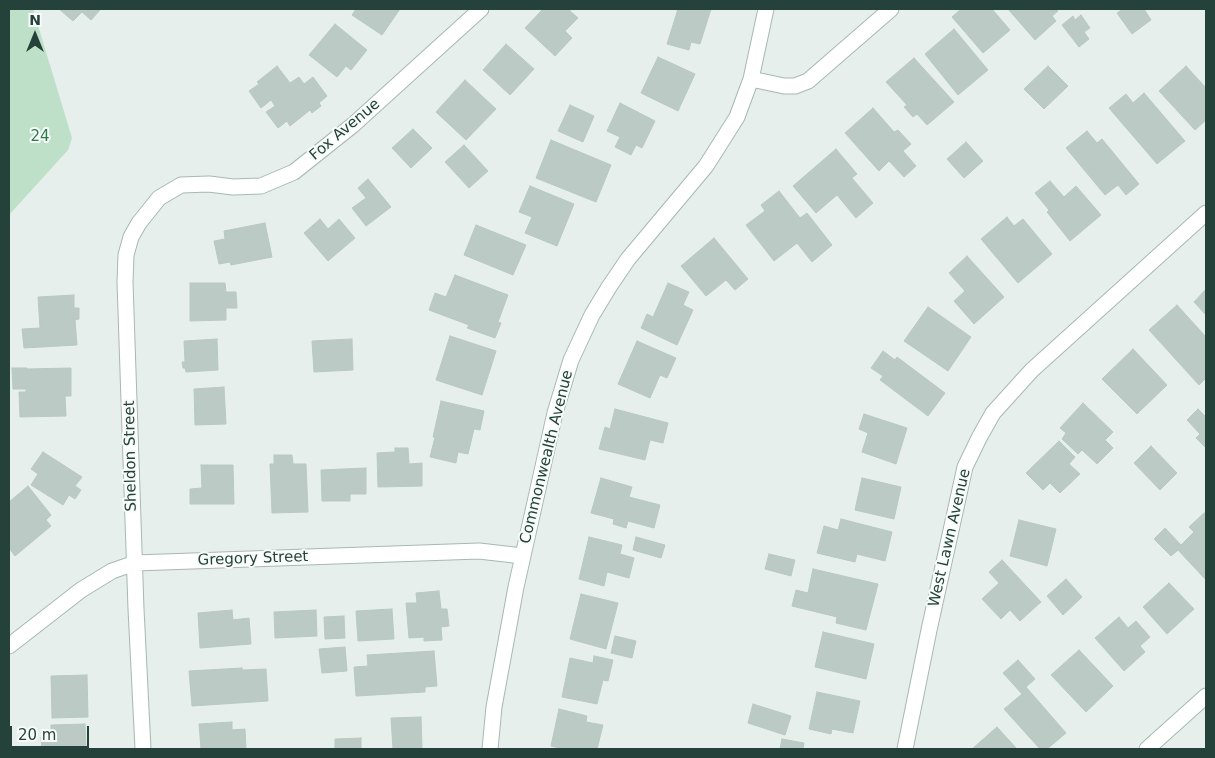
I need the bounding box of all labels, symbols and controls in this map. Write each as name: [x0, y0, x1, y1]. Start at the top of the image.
north arrow: [10, 10, 60, 60]
text: N: [29, 12, 41, 28]
street label: Fox Avenue: [306, 95, 384, 165]
park label: 24: [30, 128, 50, 146]
street label: Commonwealth Avenue: [517, 368, 577, 546]
street label: Sheldon Street: [121, 400, 141, 512]
street label: West Lawn Avenue: [925, 467, 975, 609]
street label: Gregory Street: [197, 548, 309, 570]
scale bar: [12, 716, 91, 748]
text: 20 m: [18, 726, 56, 744]

